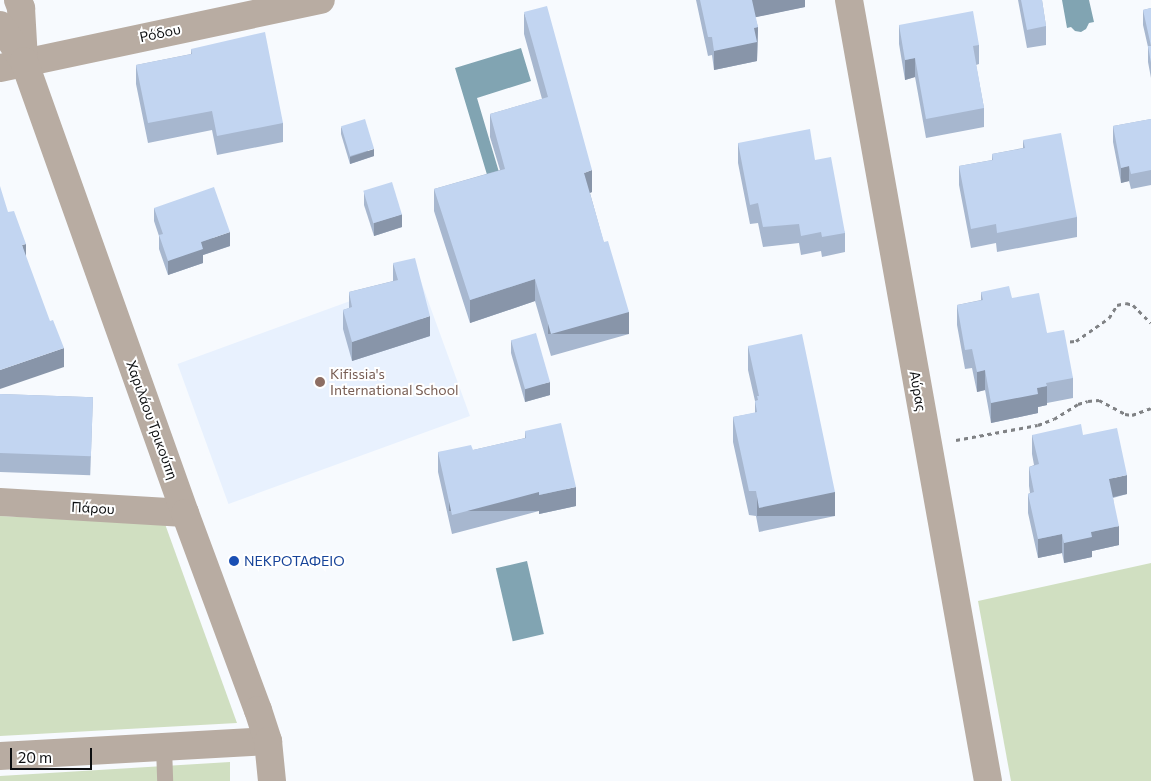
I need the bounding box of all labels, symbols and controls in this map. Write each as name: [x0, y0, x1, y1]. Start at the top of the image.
street label: Ρόδου: [138, 20, 182, 46]
street label: Χαριλάου Τρικούπη: [123, 358, 181, 482]
place label: Kifissia's International School: [330, 366, 459, 398]
street label: Αύρας: [906, 369, 930, 413]
marker: Kifissia's International School: [314, 376, 326, 388]
street label: Πάρου: [71, 498, 115, 518]
place label: ΝΕΚΡΟΤΑΦΕΙΟ: [244, 553, 345, 569]
marker: ΝΕΚΡΟΤΑΦΕΙΟ: [228, 555, 240, 567]
scale bar: [12, 738, 95, 770]
text: 20 m: [18, 748, 52, 766]

